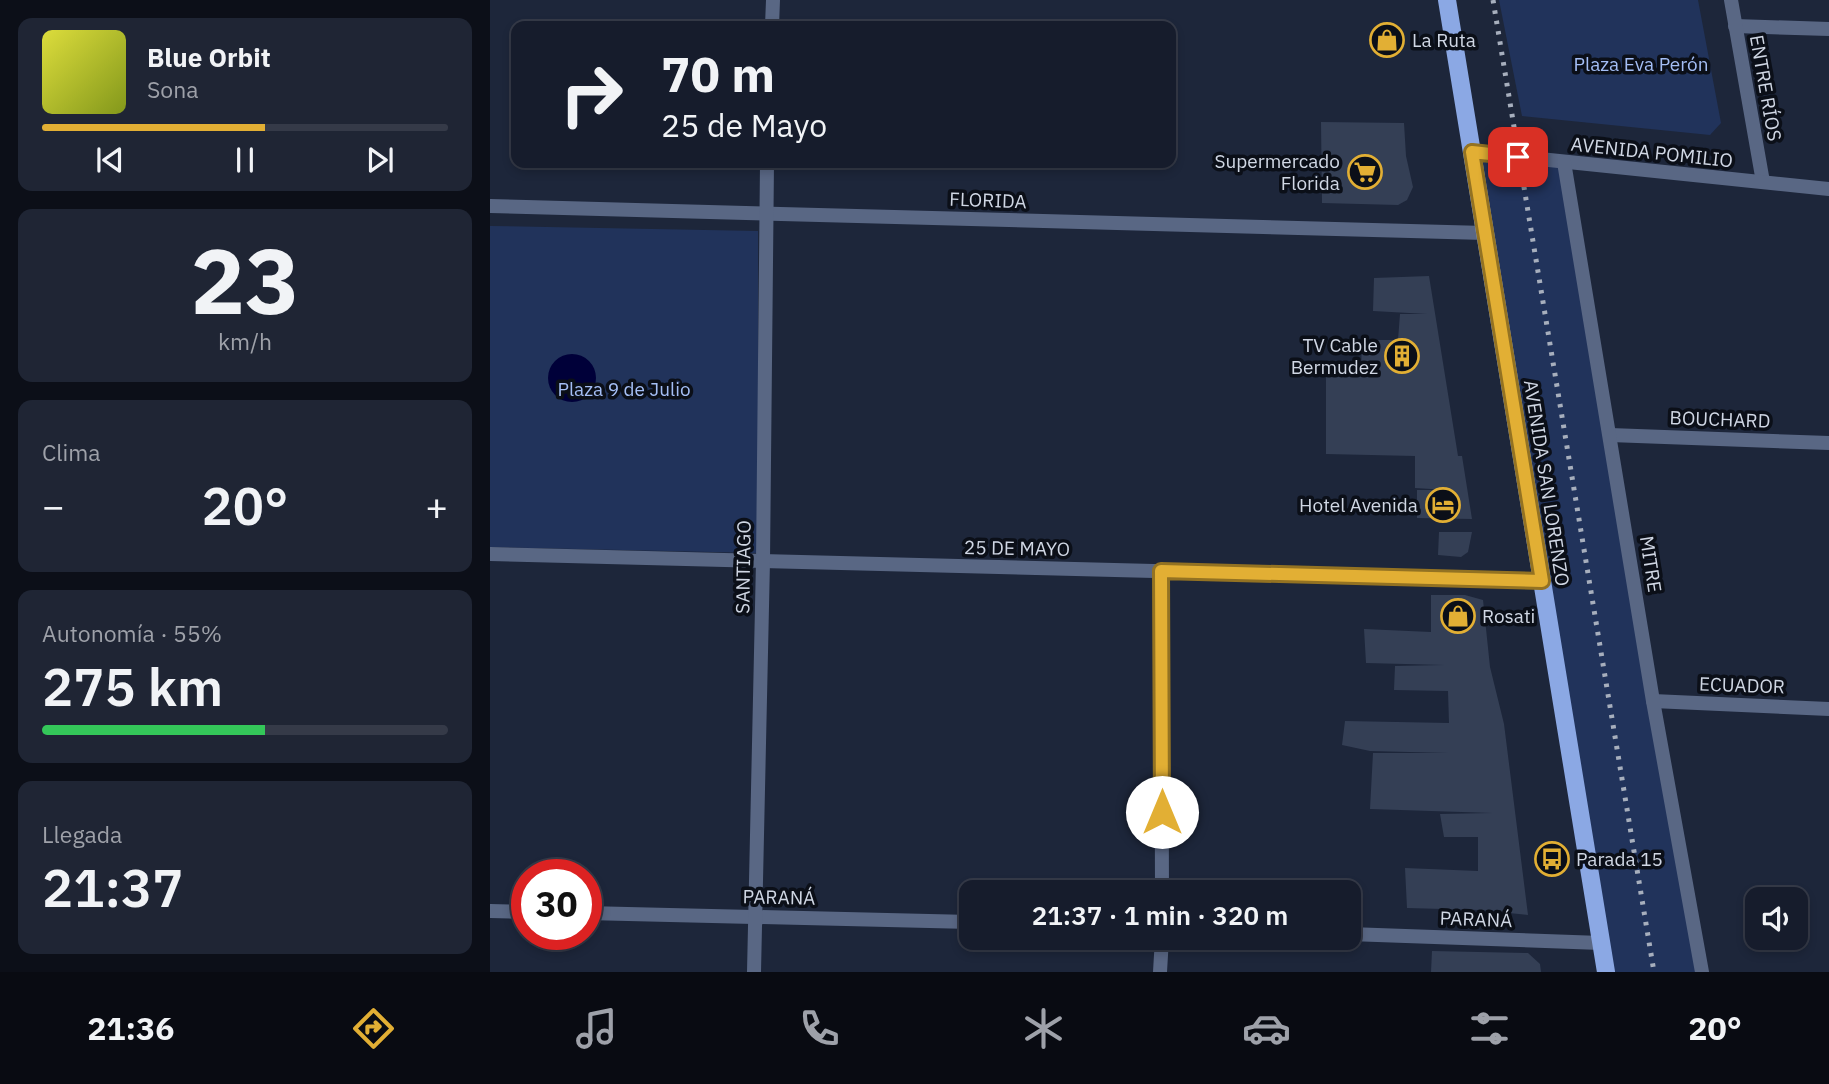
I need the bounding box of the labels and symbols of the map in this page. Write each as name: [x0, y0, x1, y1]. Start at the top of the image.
shop icon: La Ruta: [1368, 21, 1406, 59]
place label: La Ruta: [1412, 28, 1476, 52]
street label: ENTRE RÍOS: [1745, 33, 1787, 143]
park label: Plaza Eva Perón: [1573, 52, 1709, 76]
pin: [1488, 127, 1548, 187]
street label: AVENIDA POMILIO: [1570, 132, 1734, 172]
place label: Supermercado Florida: [1214, 149, 1340, 195]
supermarket icon: Supermercado Florida: [1346, 153, 1384, 191]
street label: FLORIDA: [949, 187, 1027, 213]
place label: TV Cable Bermudez: [1291, 333, 1378, 379]
building icon: TV Cable Bermudez: [1383, 337, 1421, 375]
park label: Plaza 9 de Julio: [557, 377, 691, 401]
street label: AVENIDA SAN LORENZO: [1519, 378, 1575, 588]
street label: BOUCHARD: [1669, 405, 1771, 433]
hotel icon: Hotel Avenida: [1424, 486, 1462, 524]
place label: Hotel Avenida: [1299, 493, 1418, 517]
street label: SANTIAGO: [730, 520, 756, 614]
street label: MITRE: [1635, 534, 1667, 594]
street label: 25 DE MAYO: [964, 535, 1070, 561]
shop icon: Rosati: [1439, 597, 1477, 635]
place label: Rosati: [1482, 604, 1535, 628]
street label: ECUADOR: [1699, 672, 1785, 698]
position arrow: [1125, 775, 1199, 849]
bus stop icon: Parada 15: [1533, 840, 1571, 878]
place label: Parada 15: [1576, 847, 1663, 871]
speed limit sign: 30: [511, 859, 602, 950]
street label: PARANÁ: [742, 884, 816, 910]
street label: PARANÁ: [1439, 906, 1513, 932]

